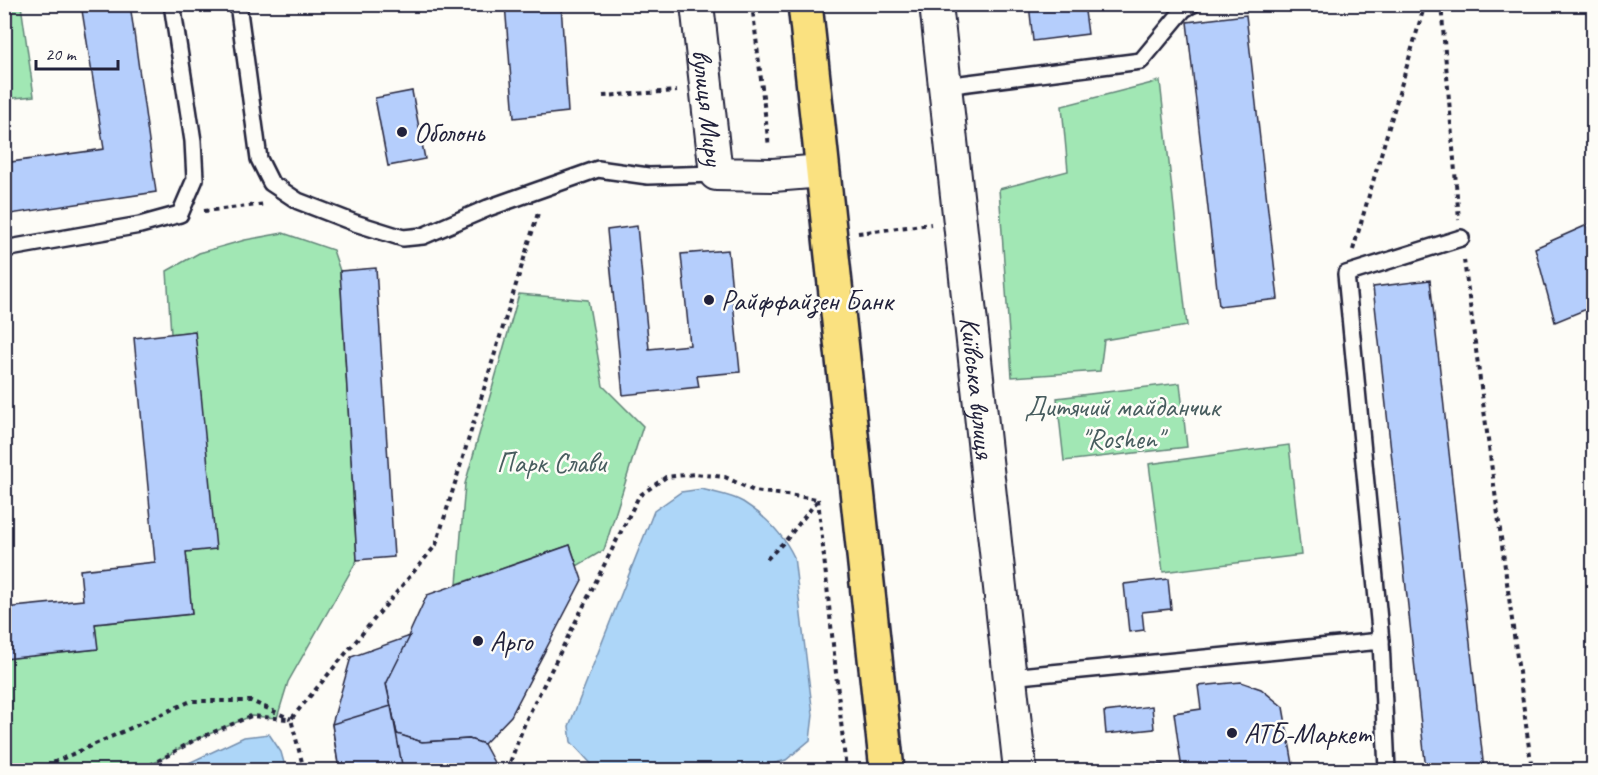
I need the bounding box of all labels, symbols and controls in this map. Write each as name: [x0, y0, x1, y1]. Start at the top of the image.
scale bar: [36, 33, 118, 71]
text: 20 m: [45, 43, 78, 65]
street label: вулиця Миру: [685, 47, 733, 170]
place label: Оболонь: [414, 115, 486, 150]
marker: Оболонь: [395, 125, 409, 139]
place label: Райффайзен Банк: [721, 283, 895, 319]
marker: Райффайзен Банк: [702, 293, 716, 307]
street label: Київська вулиця: [953, 315, 1003, 461]
park label: Дитячий майданчик "Roshen": [1024, 389, 1222, 456]
park label: Парк Слави: [497, 445, 608, 480]
place label: Арго: [490, 624, 534, 659]
marker: Арго: [471, 634, 485, 648]
place label: АТБ-Маркет: [1244, 716, 1373, 751]
marker: АТБ-Маркет: [1225, 726, 1239, 740]

